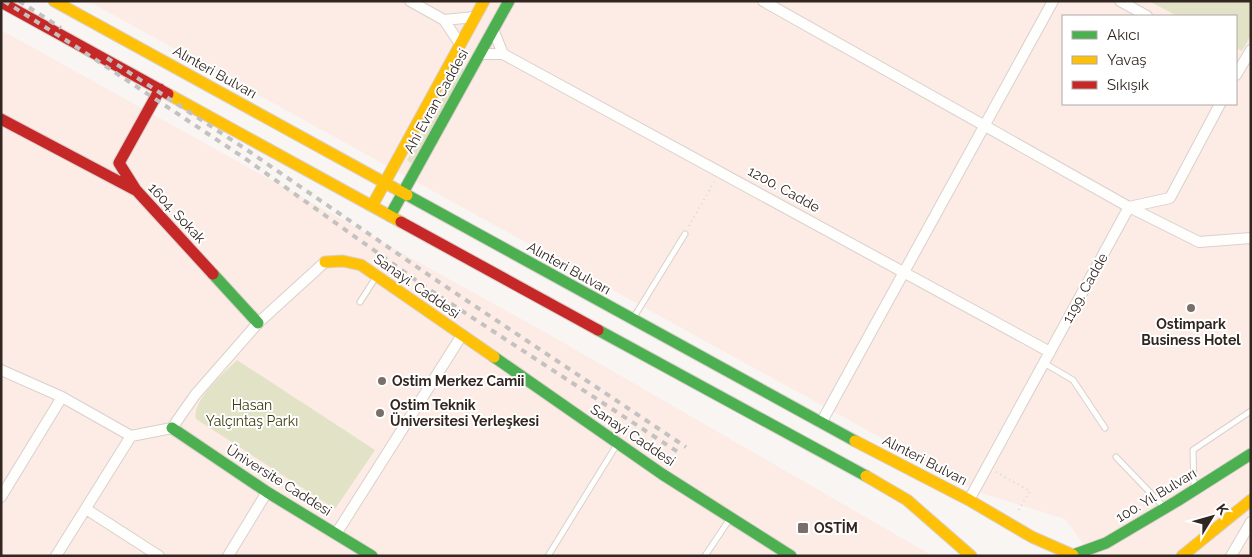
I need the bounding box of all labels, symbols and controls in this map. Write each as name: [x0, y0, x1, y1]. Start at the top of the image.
legend: [1062, 15, 1237, 105]
text: Akıcı: [1107, 26, 1140, 44]
street label: Alınteri Bulvarı: [171, 43, 259, 101]
street label: Ahi Evran Caddesi: [401, 46, 471, 156]
text: Yavaş: [1107, 51, 1147, 69]
text: Sıkışık: [1107, 76, 1149, 94]
street label: 1200. Cadde: [745, 163, 823, 215]
street label: 1604. Sokak: [145, 180, 209, 247]
street label: Alınteri Bulvarı: [525, 239, 613, 297]
street label: Sanayi. Caddesi: [371, 250, 463, 322]
street label: 1199. Cadde: [1059, 250, 1111, 326]
marker: Ostimpark Business Hotel: [1185, 302, 1197, 314]
place label: Ostimpark Business Hotel: [1141, 316, 1241, 348]
place label: Ostim Merkez Camii: [392, 373, 524, 389]
marker: Ostim Merkez Camii: [376, 375, 388, 387]
park label: Hasan Yalçıntaş Parkı: [206, 397, 298, 429]
place label: Ostim Teknik Üniversitesi Yerleşkesi: [390, 397, 539, 429]
street label: Sanayi Caddesi: [588, 401, 678, 469]
marker: Ostim Teknik Üniversitesi Yerleşkesi: [374, 407, 386, 419]
street label: Alınteri Bulvarı: [880, 432, 970, 488]
street label: Üniversite Caddesi: [223, 439, 336, 519]
street label: 100. Yıl Bulvarı: [1113, 465, 1199, 525]
north arrow: [1187, 492, 1237, 542]
text: K: [1213, 501, 1232, 518]
place label: OSTİM: [814, 519, 858, 536]
marker: OSTİM: [796, 521, 810, 535]

